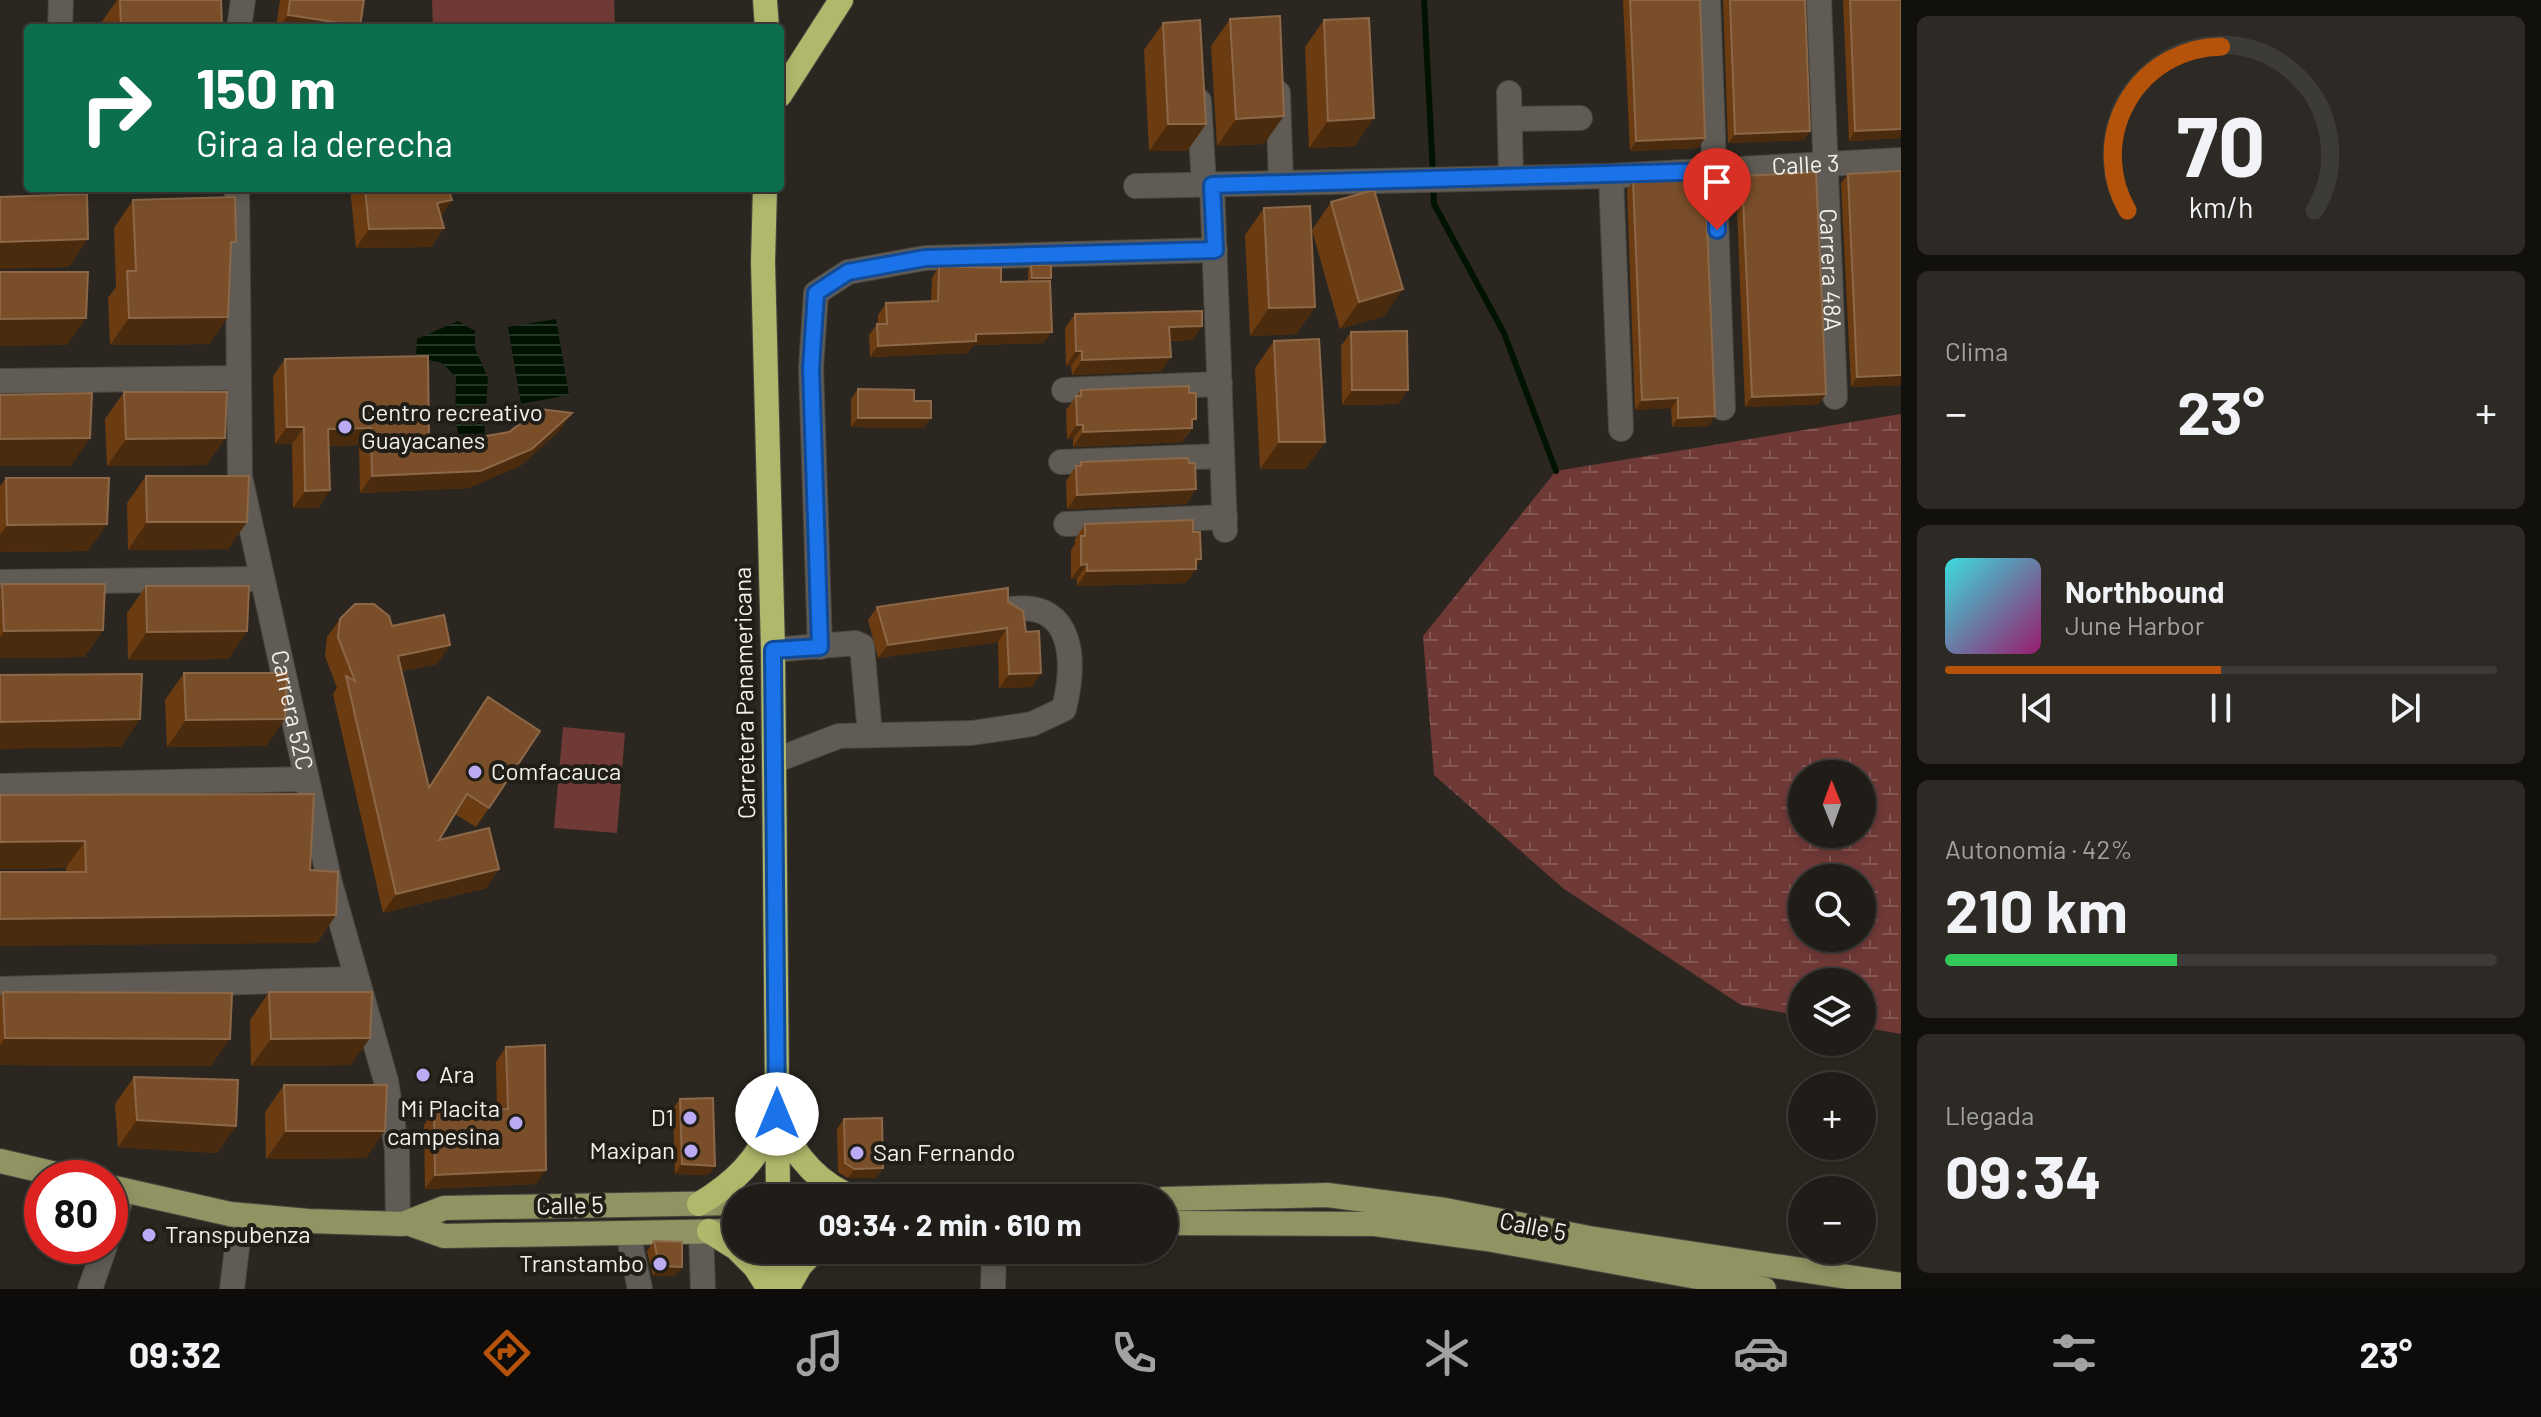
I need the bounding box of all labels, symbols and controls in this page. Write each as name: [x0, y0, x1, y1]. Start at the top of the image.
text: 150 m: [196, 53, 336, 120]
icon: right: [64, 56, 168, 160]
text: 70: [2177, 94, 2265, 194]
text: Gira a la derecha: [196, 121, 453, 164]
street label: Calle 3: [1771, 147, 1840, 180]
pin: [1683, 148, 1751, 230]
icon: arrive: [1695, 160, 1739, 204]
text: km/h: [2189, 189, 2253, 224]
street label: Carrera 48A: [1814, 208, 1848, 332]
text: Clima: [1945, 335, 2008, 366]
text: 23°: [2177, 375, 2265, 447]
text: −: [1945, 385, 1967, 438]
text: +: [2475, 385, 2497, 438]
place label: Centro recreativo Guayacanes: [361, 397, 543, 454]
marker: Centro recreativo Guayacanes: [336, 418, 354, 436]
street label: Carretera Panamericana: [727, 567, 760, 819]
text: Northbound: [2065, 573, 2224, 609]
text: June Harbor: [2065, 609, 2204, 640]
street label: Carrera 52C: [266, 647, 321, 773]
icon: previous: [2015, 686, 2059, 730]
icon: pause: [2199, 686, 2243, 730]
icon: next: [2383, 686, 2427, 730]
place label: Comfacauca: [491, 756, 621, 785]
north arrow: [1788, 760, 1876, 848]
map controls: [1788, 760, 1876, 1264]
marker: Comfacauca: [466, 763, 484, 781]
text: Autonomía · 42%: [1945, 833, 2132, 864]
button: search: [1788, 864, 1876, 952]
text: 210 km: [1945, 873, 2128, 945]
button: layers: [1788, 968, 1876, 1056]
place label: Ara: [439, 1059, 475, 1088]
marker: Ara: [414, 1066, 432, 1084]
position arrow: [735, 1072, 819, 1156]
button: +: [1788, 1072, 1876, 1160]
place label: Mi Placita campesina: [387, 1093, 500, 1150]
text: Llegada: [1945, 1099, 2034, 1130]
place label: D1: [651, 1102, 674, 1131]
marker: D1: [681, 1109, 699, 1127]
marker: Mi Placita campesina: [507, 1114, 525, 1132]
place label: Maxipan: [590, 1135, 675, 1164]
place label: San Fernando: [873, 1137, 1015, 1166]
text: 09:34: [1945, 1139, 2102, 1211]
marker: Maxipan: [682, 1142, 700, 1160]
marker: San Fernando: [848, 1144, 866, 1162]
speed limit sign: 80: [24, 1160, 128, 1264]
button: −: [1788, 1176, 1876, 1264]
street label: Calle 5: [536, 1189, 604, 1220]
street label: Calle 5: [1497, 1205, 1569, 1246]
text: 09:34 · 2 min · 610 m: [819, 1206, 1081, 1242]
place label: Transpubenza: [165, 1219, 311, 1248]
marker: Transpubenza: [140, 1226, 158, 1244]
place label: Transtambo: [519, 1248, 644, 1277]
marker: Transtambo: [651, 1255, 669, 1273]
icon: directions: [479, 1325, 535, 1381]
icon: music: [792, 1325, 848, 1381]
icon: phone: [1106, 1325, 1162, 1381]
icon: climate: [1419, 1325, 1475, 1381]
icon: car: [1733, 1325, 1789, 1381]
icon: filters: [2046, 1325, 2102, 1381]
text: 09:32: [129, 1332, 221, 1375]
text: 23°: [2360, 1332, 2412, 1375]

